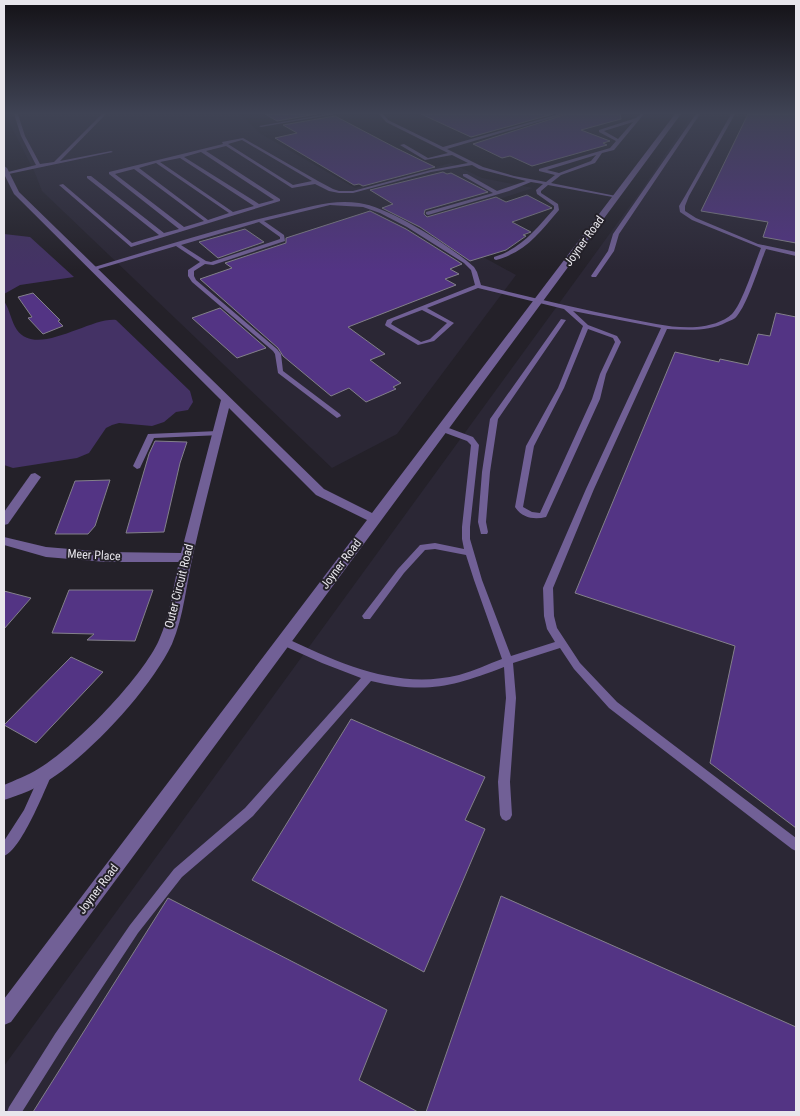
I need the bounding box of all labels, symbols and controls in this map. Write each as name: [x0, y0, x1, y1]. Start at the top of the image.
street label: Joyner Road: [561, 213, 607, 269]
street label: Joyner Road: [318, 536, 364, 592]
street label: Outer Circuit Road: [162, 542, 196, 630]
street label: Meer Place: [67, 547, 121, 563]
street label: Joyner Road: [75, 861, 121, 917]

